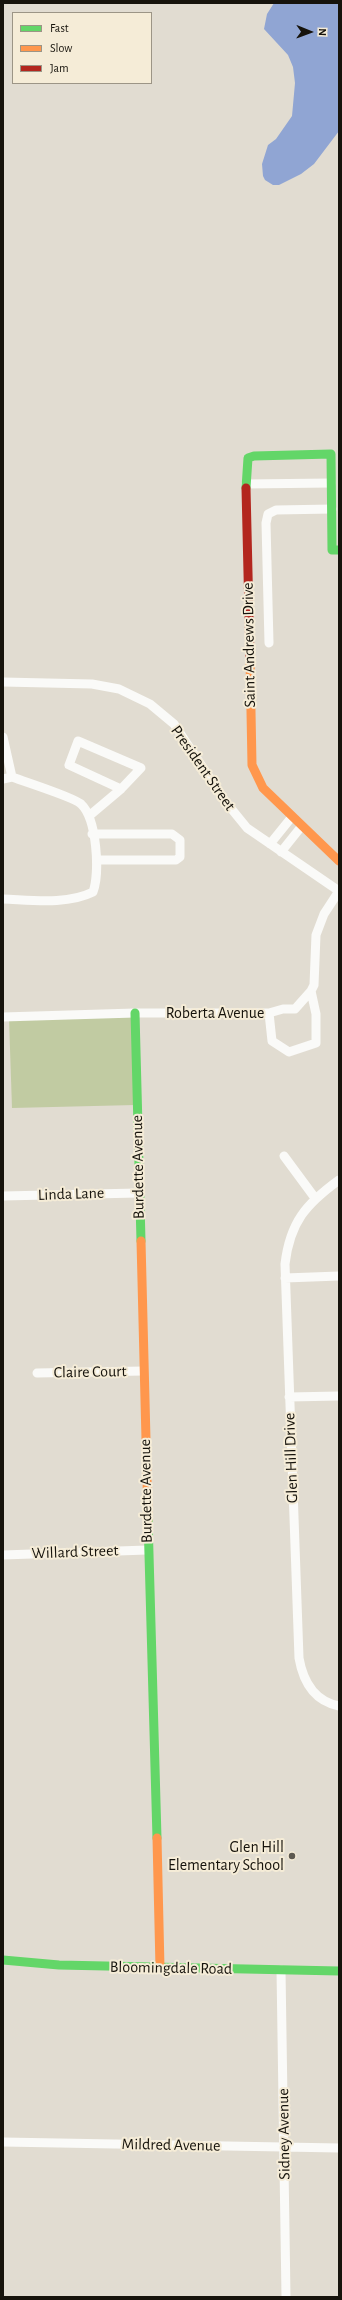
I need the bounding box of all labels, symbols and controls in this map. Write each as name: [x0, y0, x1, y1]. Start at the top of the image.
legend: [12, 12, 152, 84]
north arrow: [290, 12, 330, 52]
text: Fast: [50, 22, 69, 34]
text: N: [317, 28, 328, 36]
text: Slow: [50, 42, 72, 54]
text: Jam: [50, 62, 69, 74]
street label: Saint Andrews Drive: [238, 582, 260, 708]
street label: President Street: [167, 722, 239, 814]
street label: Roberta Avenue: [166, 1003, 264, 1023]
street label: Burdette Avenue: [127, 1115, 149, 1219]
street label: Linda Lane: [37, 1183, 105, 1205]
street label: Claire Court: [53, 1362, 127, 1382]
street label: Glen Hill Drive: [280, 1413, 302, 1503]
street label: Burdette Avenue: [135, 1439, 157, 1543]
street label: Willard Street: [31, 1541, 119, 1563]
place label: Glen Hill Elementary School: [168, 1837, 284, 1875]
marker: Glen Hill Elementary School: [287, 1851, 297, 1861]
street label: Bloomingdale Road: [110, 1957, 232, 1979]
street label: Sidney Avenue: [274, 2088, 294, 2180]
street label: Mildred Avenue: [121, 2135, 221, 2155]

